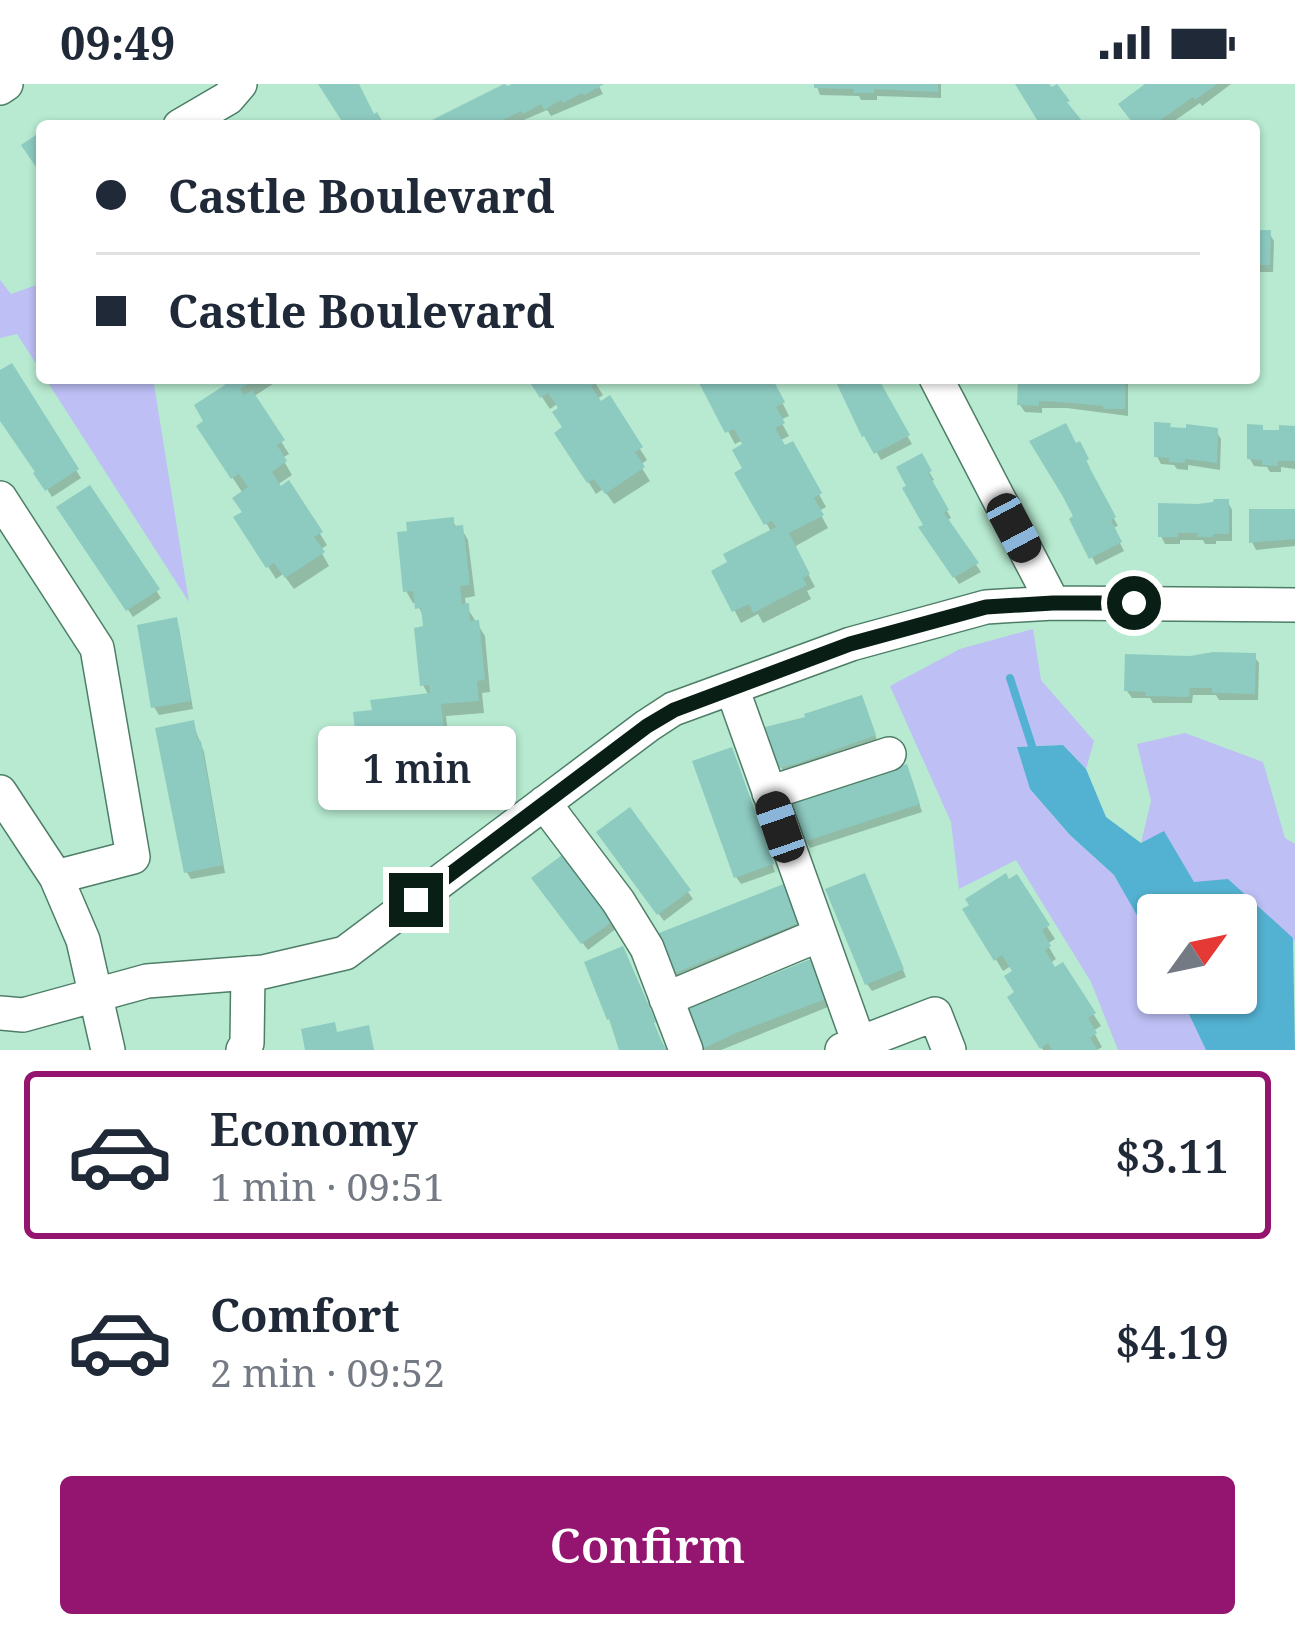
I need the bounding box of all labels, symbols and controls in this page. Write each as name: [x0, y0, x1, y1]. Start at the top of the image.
text: 09:49: [60, 12, 175, 73]
text: Castle Boulevard: [168, 165, 555, 226]
text: Castle Boulevard: [168, 280, 555, 341]
car: [981, 488, 1047, 568]
route start: [1107, 576, 1161, 630]
callout: 1 min: [317, 726, 515, 810]
text: 1 min: [363, 741, 471, 794]
car: [751, 787, 809, 867]
route end: [389, 873, 443, 927]
north arrow: [1137, 894, 1257, 1014]
map controls: [1137, 894, 1257, 1014]
text: Economy: [210, 1098, 418, 1159]
icon: car: [66, 1101, 174, 1209]
text: $3.11: [1115, 1125, 1229, 1186]
text: 1 min · 09:51: [210, 1159, 445, 1212]
text: Comfort: [210, 1284, 400, 1345]
icon: car: [66, 1287, 174, 1395]
text: $4.19: [1115, 1311, 1229, 1372]
text: 2 min · 09:52: [210, 1345, 445, 1398]
button: Confirm: [60, 1476, 1235, 1614]

